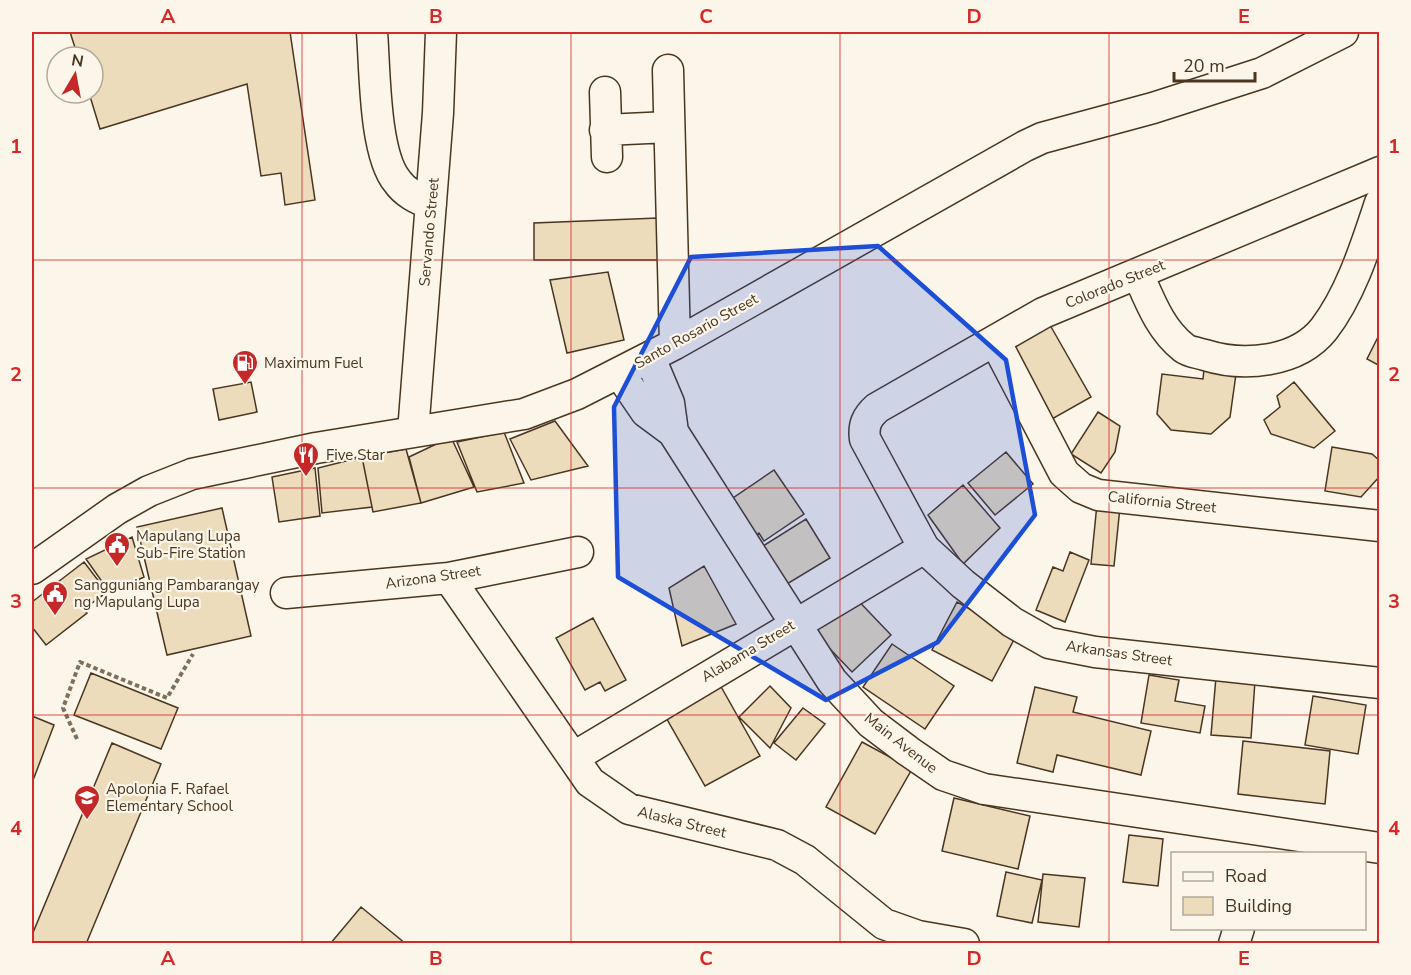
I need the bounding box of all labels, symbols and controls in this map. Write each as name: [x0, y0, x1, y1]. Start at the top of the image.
text: A: [161, 3, 176, 30]
text: B: [429, 3, 443, 30]
text: C: [699, 3, 713, 30]
text: D: [966, 3, 982, 30]
text: E: [1238, 3, 1250, 30]
north arrow: [45, 45, 105, 105]
scale bar: [1174, 45, 1255, 83]
text: N: [70, 49, 85, 73]
text: 20 m: [1183, 54, 1225, 78]
text: 1: [10, 133, 22, 160]
text: 1: [1388, 133, 1400, 160]
street label: Servando Street: [414, 176, 444, 287]
street label: Colorado Street: [1062, 255, 1168, 313]
street label: Santo Rosario Street: [631, 288, 762, 373]
fuel station icon: Maximum Fuel: [230, 348, 260, 386]
place label: Maximum Fuel: [264, 353, 364, 373]
text: 2: [10, 361, 22, 388]
text: 2: [1388, 361, 1400, 388]
restaurant icon: Five Star: [291, 440, 321, 478]
place label: Five Star: [326, 445, 386, 465]
street label: California Street: [1107, 486, 1218, 518]
place label: Mapulang Lupa Sub-Fire Station: [136, 526, 246, 563]
public building icon: Mapulang Lupa Sub-Fire Station: [102, 530, 132, 568]
street label: Arizona Street: [384, 560, 483, 594]
place label: Sangguniang Pambarangay ng Mapulang Lupa: [74, 575, 260, 612]
public building icon: Sangguniang Pambarangay ng Mapulang Lupa: [40, 579, 70, 617]
text: 3: [10, 588, 22, 615]
text: 3: [1388, 588, 1400, 615]
street label: Alabama Street: [698, 615, 799, 687]
street label: Arkansas Street: [1064, 636, 1174, 670]
street label: Main Avenue: [860, 708, 942, 778]
place label: Apolonia F. Rafael Elementary School: [106, 779, 233, 816]
school or university icon: Apolonia F. Rafael Elementary School: [72, 783, 102, 821]
street label: Alaska Street: [636, 801, 729, 843]
text: 4: [10, 815, 22, 842]
text: 4: [1388, 815, 1400, 842]
legend: [1171, 852, 1366, 930]
text: Road: [1225, 864, 1267, 888]
text: Building: [1225, 894, 1292, 918]
text: A: [161, 945, 176, 972]
text: B: [429, 945, 443, 972]
text: C: [699, 945, 713, 972]
text: D: [966, 945, 982, 972]
text: E: [1238, 945, 1250, 972]

